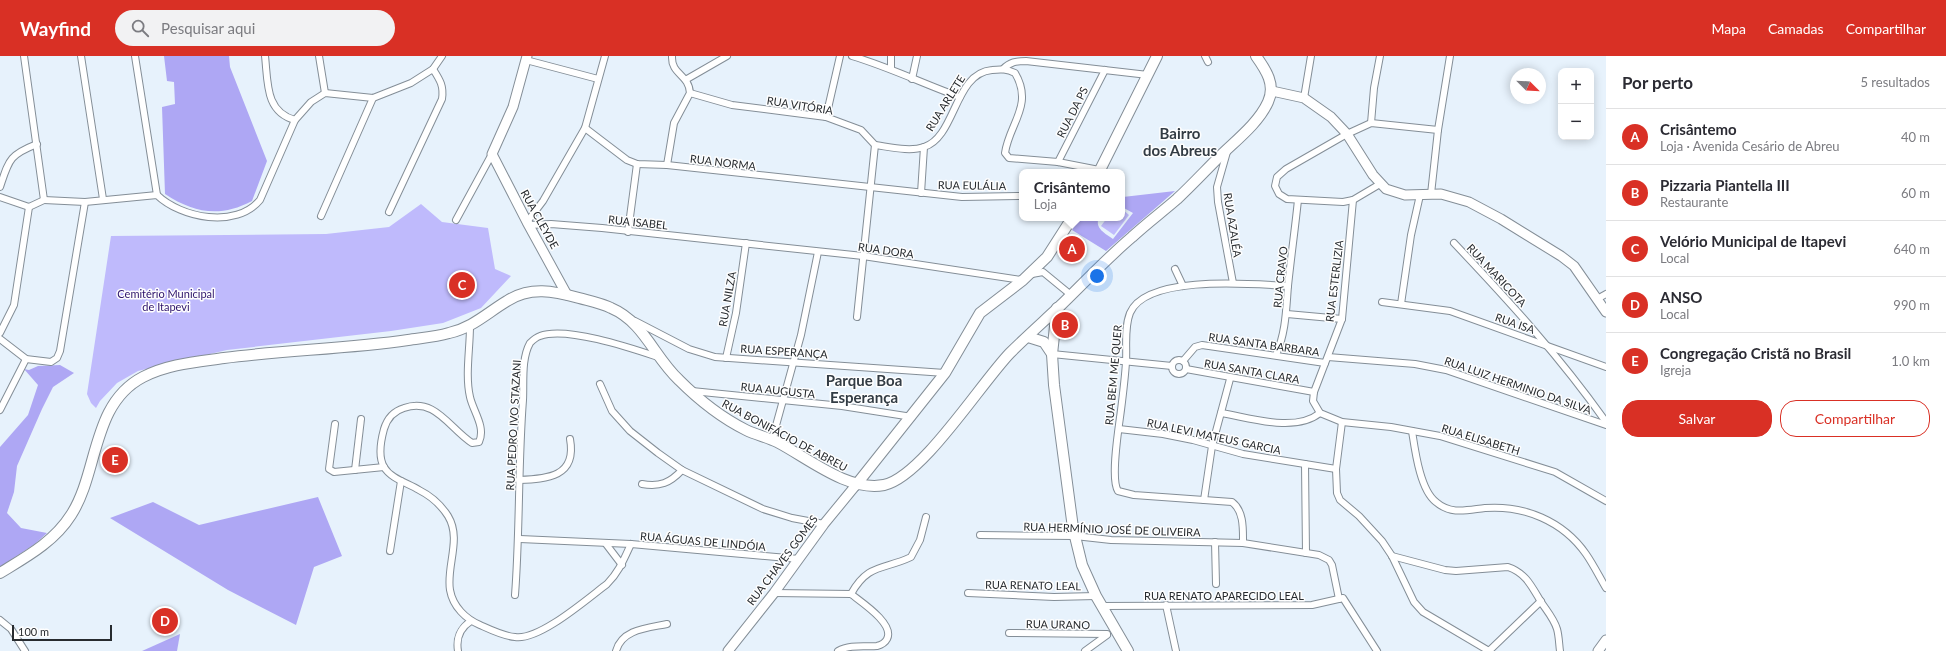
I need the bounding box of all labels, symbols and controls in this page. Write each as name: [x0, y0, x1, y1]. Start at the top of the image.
search box: [115, 10, 395, 46]
text: Wayfind: [20, 17, 91, 40]
icon: search: [129, 17, 151, 39]
text: Pesquisar aqui: [161, 19, 255, 37]
text: Mapa: [1711, 20, 1746, 37]
text: Camadas: [1768, 20, 1824, 37]
text: Compartilhar: [1846, 20, 1926, 37]
north arrow: [1510, 68, 1546, 104]
map controls: [1558, 68, 1594, 140]
button: +: [1558, 68, 1594, 104]
text: Por perto: [1622, 72, 1693, 93]
street label: RUA ARLETE: [923, 73, 967, 133]
text: 5 resultados: [1860, 74, 1930, 90]
street label: RUA DA PS: [1054, 84, 1090, 140]
street label: RUA VITÓRIA: [766, 93, 835, 117]
button: −: [1558, 104, 1594, 140]
text: Crisântemo: [1660, 120, 1737, 138]
district label: Bairro dos Abreus: [1143, 124, 1218, 159]
text: A: [1630, 129, 1640, 145]
text: 40 m: [1901, 129, 1930, 145]
text: Loja · Avenida Cesário de Abreu: [1660, 138, 1840, 154]
street label: RUA NORMA: [689, 152, 757, 173]
popup: [1019, 169, 1125, 221]
text: Pizzaria Piantella III: [1660, 176, 1790, 194]
street label: RUA EULÁLIA: [938, 178, 1007, 192]
text: Crisântemo: [1034, 178, 1110, 196]
text: B: [1631, 185, 1639, 201]
text: 60 m: [1901, 185, 1930, 201]
street label: RUA CLEYDE: [518, 187, 562, 251]
street label: RUA AZALÉA: [1221, 192, 1245, 259]
text: Restaurante: [1660, 194, 1728, 210]
text: Loja: [1034, 196, 1057, 212]
street label: RUA ISABEL: [607, 212, 669, 232]
text: Velório Municipal de Itapevi: [1660, 232, 1846, 250]
pin: A: [1059, 234, 1085, 264]
street label: RUA ESTERLIZIA: [1323, 239, 1346, 323]
street label: RUA DORA: [857, 240, 915, 260]
street label: RUA MARICOTA: [1465, 241, 1530, 309]
text: C: [1631, 241, 1639, 257]
text: 640 m: [1893, 241, 1930, 257]
street label: RUA CRAVO: [1270, 245, 1290, 308]
text: Local: [1660, 250, 1689, 266]
your location: [1087, 266, 1107, 286]
pin: C: [449, 270, 475, 300]
street label: RUA NILZA: [716, 270, 738, 328]
park label: Cemitério Municipal de Itapevi: [117, 287, 215, 313]
text: ANSO: [1660, 288, 1702, 306]
text: D: [1630, 297, 1640, 313]
text: 990 m: [1893, 297, 1930, 313]
text: Local: [1660, 306, 1689, 322]
pin: B: [1052, 310, 1078, 340]
street label: RUA ISA: [1493, 310, 1537, 336]
street label: RUA BEM ME QUER: [1102, 324, 1124, 426]
street label: RUA SANTA BARBARA: [1208, 330, 1321, 358]
street label: RUA ESPERANÇA: [740, 341, 829, 361]
text: Congregação Cristã no Brasil: [1660, 344, 1851, 362]
text: E: [1631, 353, 1639, 369]
text: 1.0 km: [1891, 353, 1930, 369]
street label: RUA LUIZ HERMINIO DA SILVA: [1443, 354, 1594, 417]
street label: RUA SANTA CLARA: [1203, 356, 1301, 386]
street label: RUA PEDRO IVO STAZANI: [503, 359, 523, 491]
text: Igreja: [1660, 362, 1691, 378]
district label: Parque Boa Esperança: [826, 371, 902, 406]
street label: RUA AUGUSTA: [740, 380, 816, 400]
street label: RUA BONIFÁCIO DE ABREU: [720, 396, 850, 474]
button: Salvar: [1622, 400, 1772, 437]
button: Compartilhar: [1780, 400, 1930, 437]
street label: RUA LEVI MATEUS GARCIA: [1146, 415, 1283, 457]
street label: RUA ELISABETH: [1440, 421, 1522, 457]
pin: E: [102, 445, 128, 475]
street label: RUA CHAVES GOMES: [744, 512, 820, 608]
street label: RUA HERMÍNIO JOSÉ DE OLIVEIRA: [1023, 519, 1201, 539]
street label: RUA ÁGUAS DE LINDÓIA: [640, 529, 767, 553]
street label: RUA RENATO LEAL: [985, 578, 1081, 592]
street label: RUA RENATO APARECIDO LEAL: [1144, 589, 1304, 602]
pin: D: [152, 606, 178, 636]
street label: RUA URANO: [1026, 617, 1090, 631]
scale bar: [12, 623, 112, 642]
text: 100 m: [18, 625, 49, 638]

